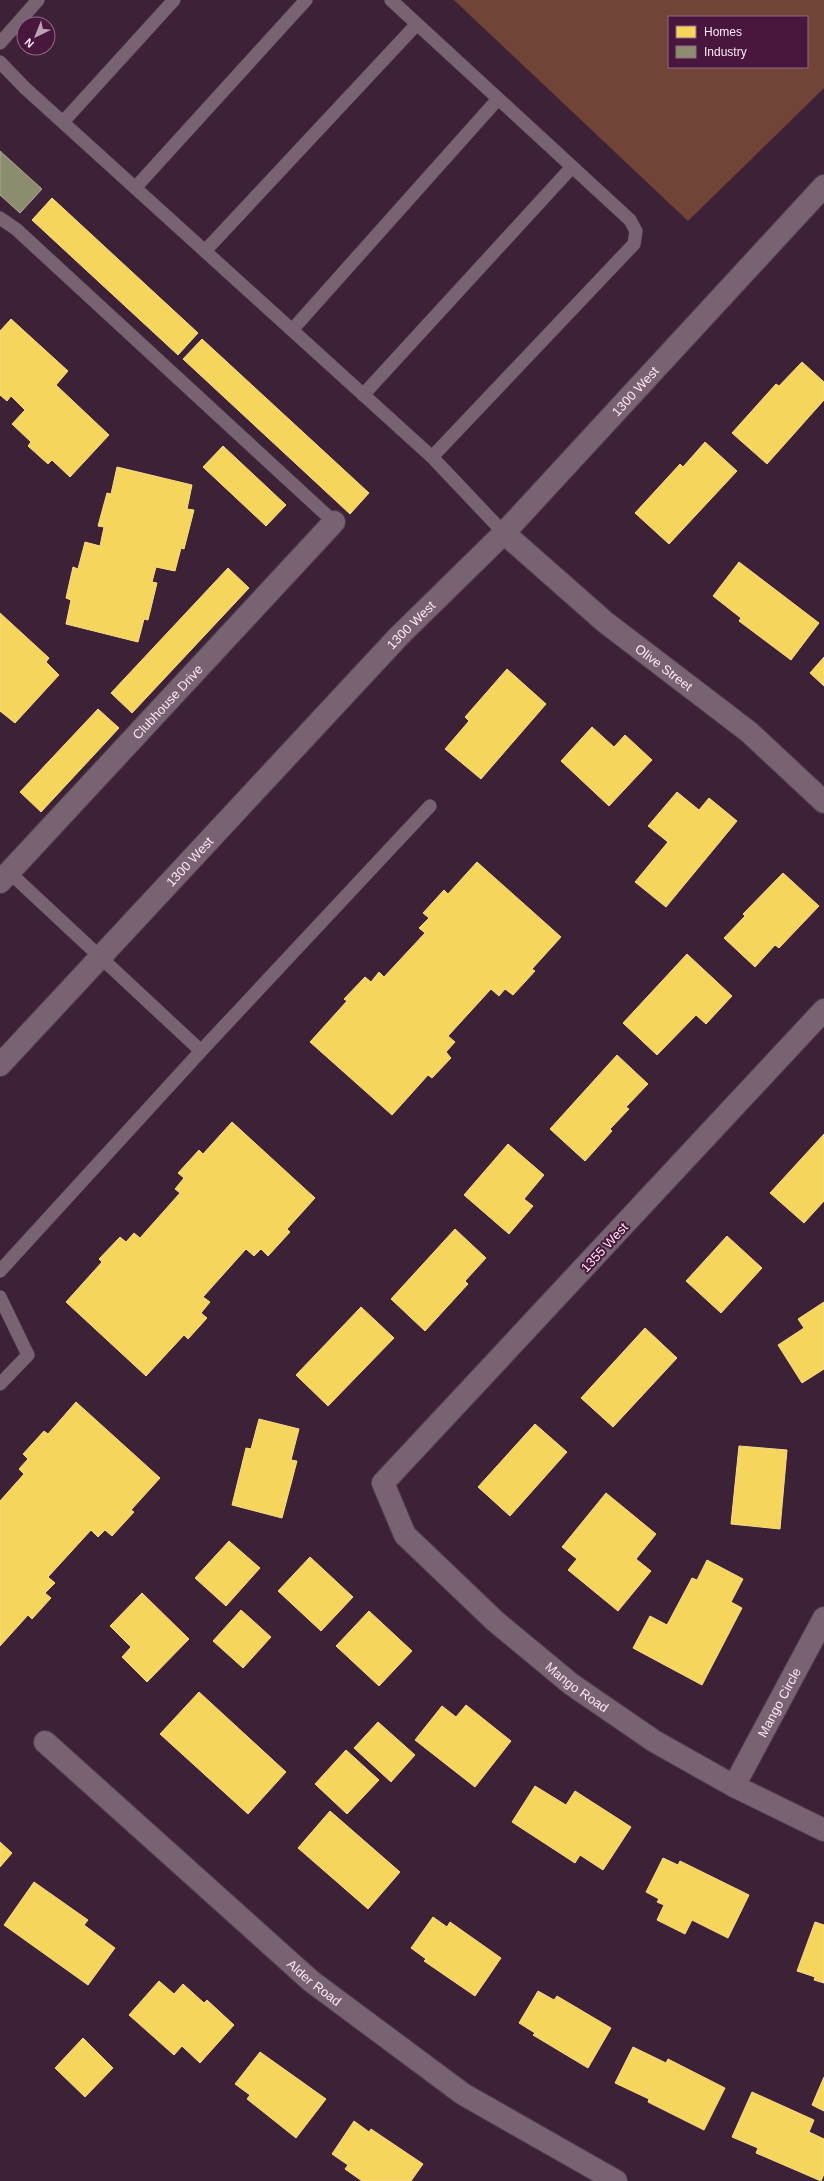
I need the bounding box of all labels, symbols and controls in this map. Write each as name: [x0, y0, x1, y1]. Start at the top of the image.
north arrow: [16, 16, 56, 56]
legend: [668, 16, 808, 68]
text: Homes: [704, 25, 742, 39]
text: N: [22, 36, 36, 50]
text: Industry: [704, 45, 747, 59]
street label: 1300 West: [609, 363, 662, 419]
street label: 1300 West: [384, 598, 439, 652]
street label: Olive Street: [632, 641, 696, 694]
street label: Clubhouse Drive: [129, 662, 206, 742]
street label: 1300 West: [163, 834, 217, 890]
street label: 1355 West: [578, 1219, 631, 1275]
street label: Mango Road: [542, 1659, 611, 1715]
street label: Mango Circle: [755, 1665, 804, 1740]
street label: Alder Road: [284, 1956, 344, 2009]

